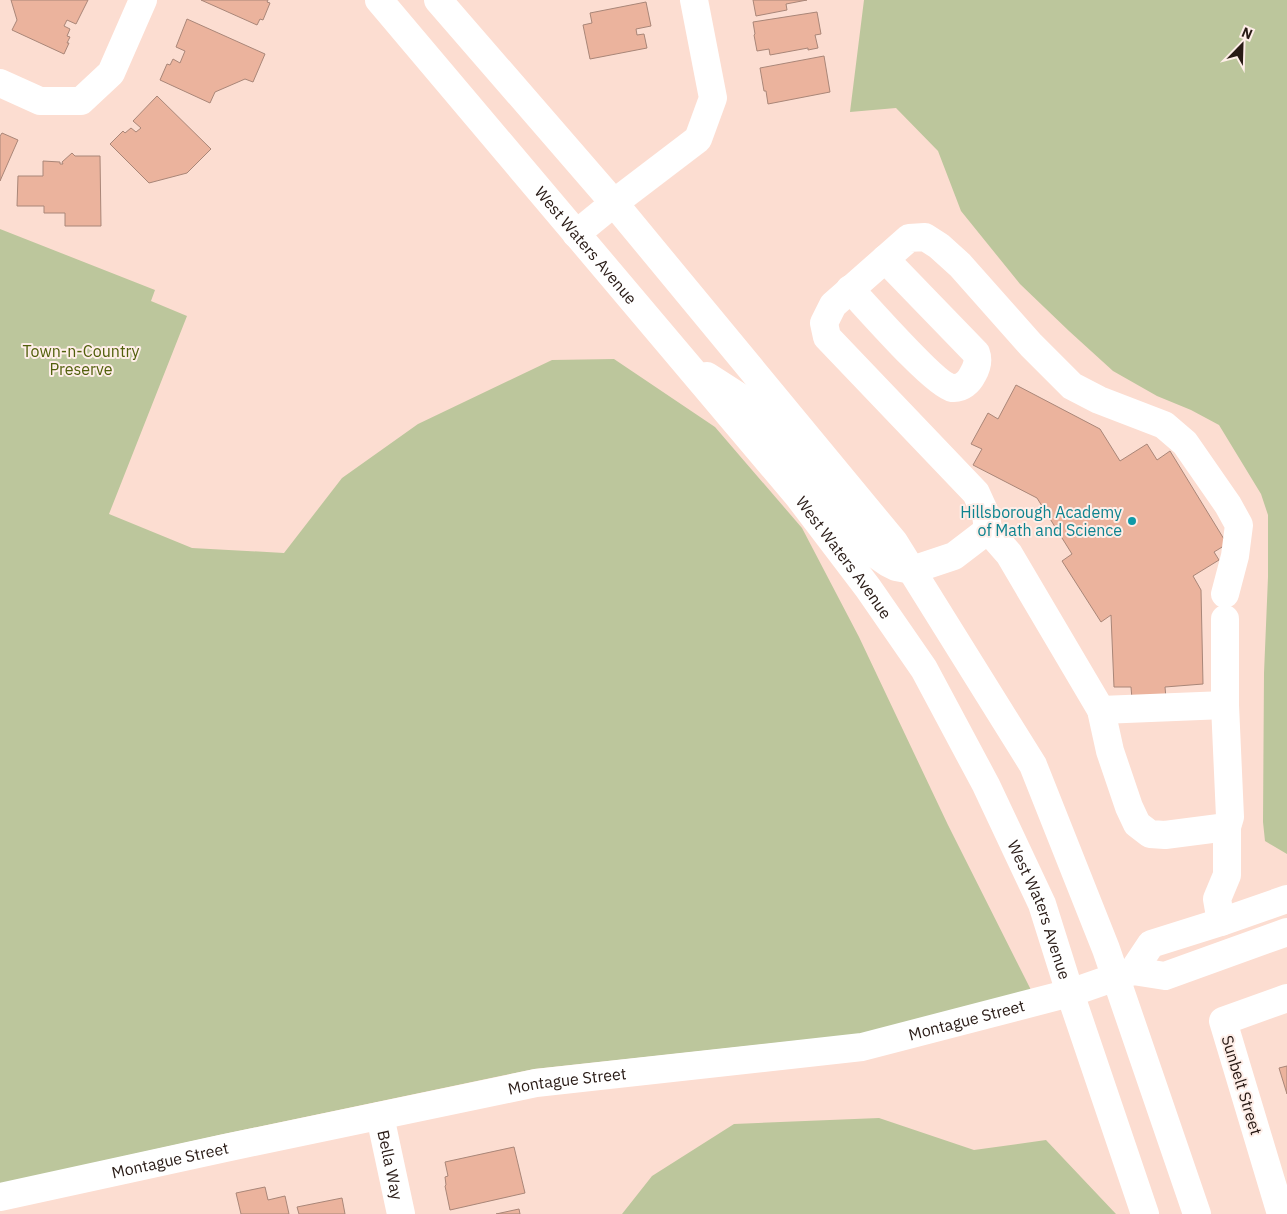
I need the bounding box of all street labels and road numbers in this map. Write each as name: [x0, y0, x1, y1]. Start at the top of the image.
street label: West Waters Avenue: [531, 182, 642, 308]
street label: West Waters Avenue: [792, 492, 896, 623]
street label: West Waters Avenue: [1003, 837, 1075, 982]
street label: Montague Street: [906, 995, 1027, 1045]
street label: Sunbelt Street: [1217, 1033, 1267, 1137]
street label: Montague Street: [506, 1063, 627, 1099]
street label: Bella Way: [373, 1128, 408, 1202]
street label: Montague Street: [110, 1138, 230, 1182]

